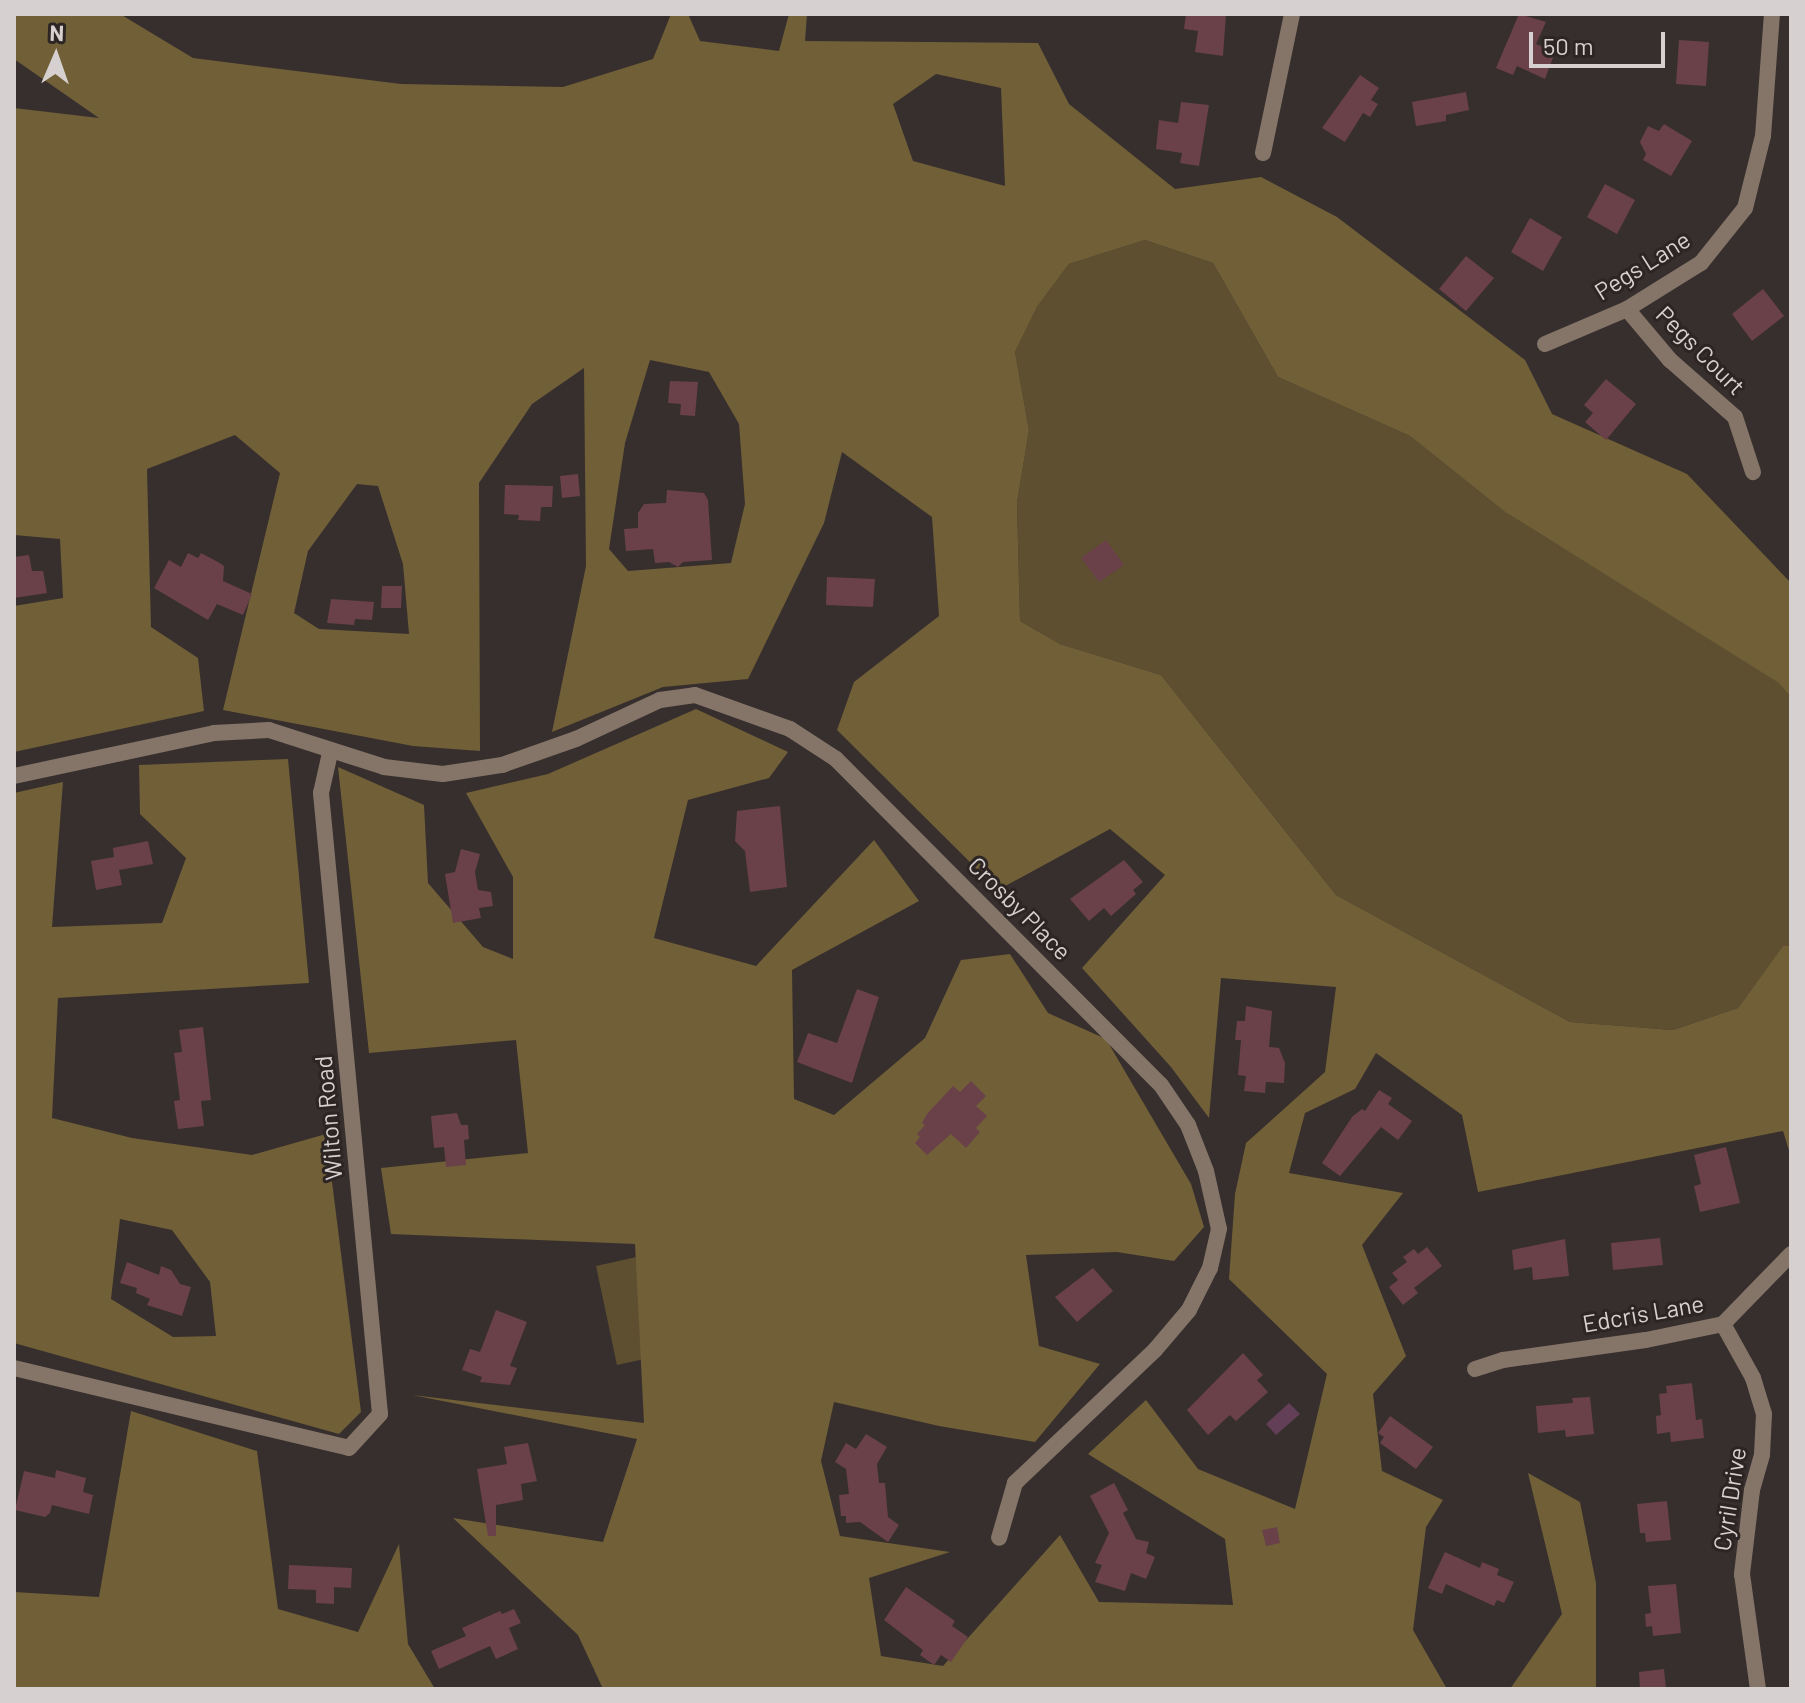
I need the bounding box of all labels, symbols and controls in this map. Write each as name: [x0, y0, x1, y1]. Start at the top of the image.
north arrow: [16, 16, 96, 96]
scale bar: [1533, 16, 1669, 66]
text: N: [49, 19, 65, 45]
text: 50 m: [1543, 31, 1594, 60]
street label: Pegs Lane: [1589, 224, 1695, 306]
street label: Pegs Court: [1651, 300, 1751, 400]
street label: Crosby Place: [963, 851, 1077, 965]
street label: Wilton Road: [308, 1054, 348, 1182]
street label: Edcris Lane: [1580, 1288, 1706, 1338]
street label: Cyril Drive: [1707, 1445, 1751, 1553]

